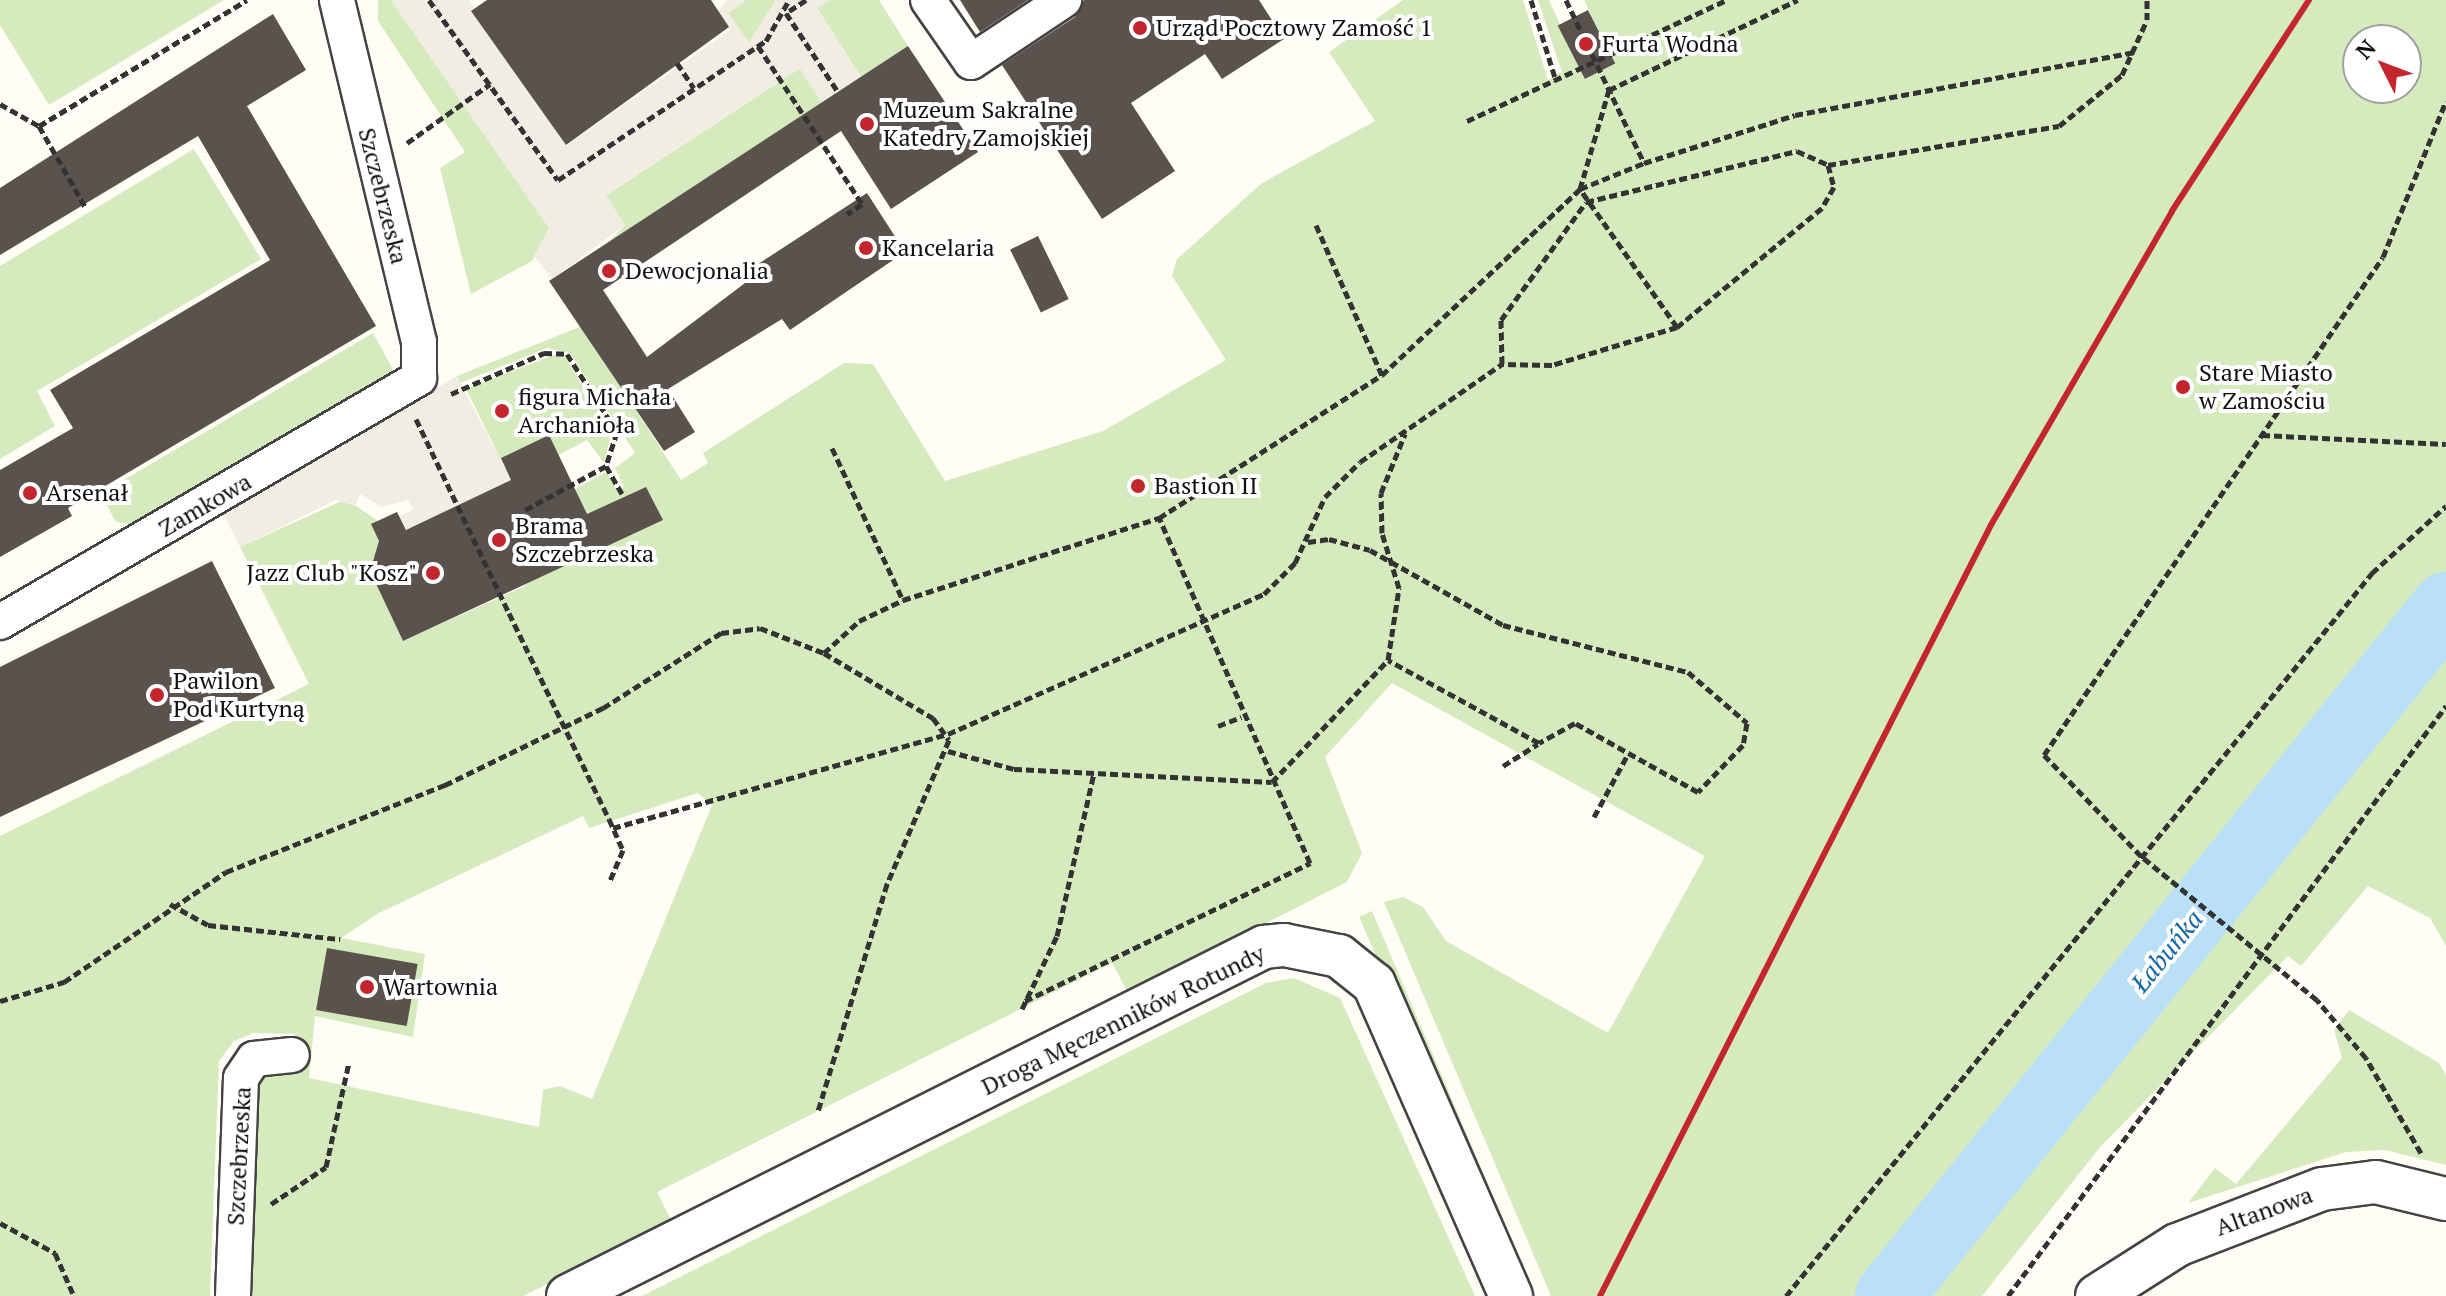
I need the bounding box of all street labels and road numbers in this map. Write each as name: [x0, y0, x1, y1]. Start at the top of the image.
street label: Szczebrzeska: [352, 125, 414, 267]
street label: Zamkowa: [154, 467, 256, 543]
street label: Droga Męczenników Rotundy: [977, 939, 1269, 1101]
street label: Szczebrzeska: [221, 1086, 257, 1226]
street label: Altanowa: [2211, 1180, 2317, 1242]

